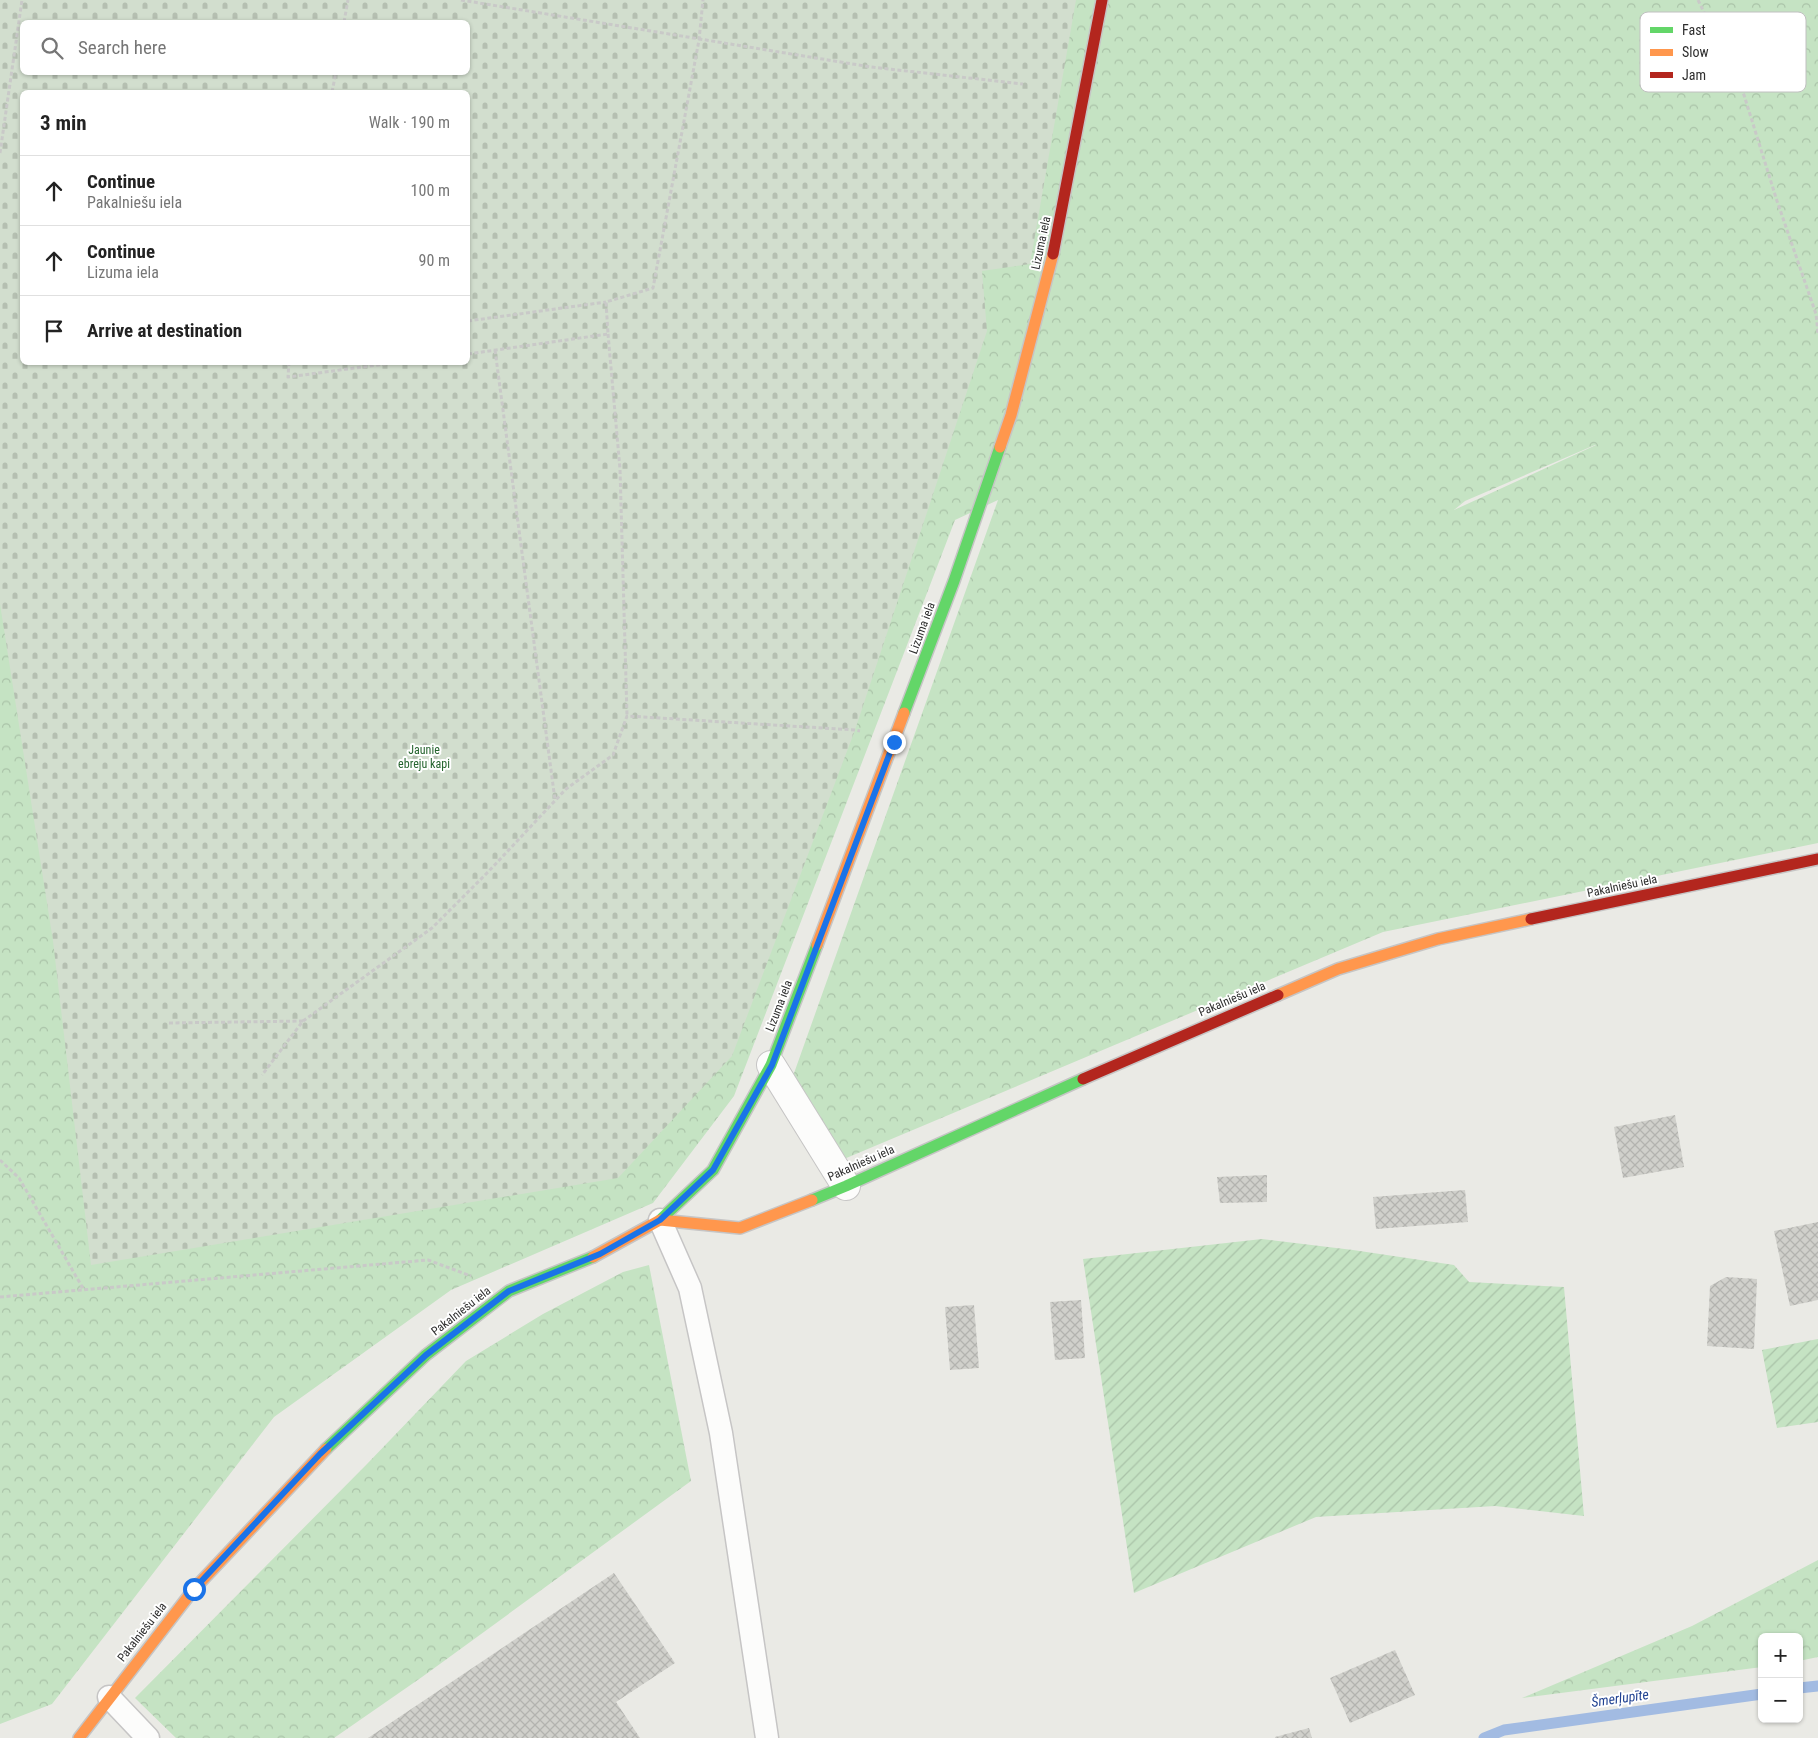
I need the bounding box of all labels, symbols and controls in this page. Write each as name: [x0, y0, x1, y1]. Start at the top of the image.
legend: [1640, 12, 1806, 92]
search box: [20, 20, 470, 75]
text: Fast: [1682, 22, 1706, 38]
icon: search: [38, 34, 66, 62]
text: Search here: [78, 36, 166, 59]
text: Slow: [1682, 44, 1709, 60]
text: Jam: [1682, 67, 1706, 83]
text: 3 min: [40, 111, 87, 135]
text: Walk · 190 m: [369, 113, 450, 132]
text: Continue: [87, 170, 155, 193]
icon: ahead: [40, 177, 68, 205]
text: 100 m: [411, 181, 450, 200]
text: Pakalniešu iela: [87, 193, 182, 212]
street label: Lizuma iela: [1029, 215, 1054, 271]
text: Continue: [87, 240, 155, 263]
icon: ahead: [40, 247, 68, 275]
text: 90 m: [418, 251, 450, 270]
text: Lizuma iela: [87, 263, 159, 282]
icon: arrive: [40, 317, 68, 345]
text: Arrive at destination: [87, 319, 242, 342]
street label: Lizuma iela: [906, 600, 938, 656]
route end: [883, 731, 906, 754]
park label: Jaunie ebreju kapi: [398, 743, 450, 771]
street label: Pakalniešu iela: [1586, 872, 1659, 900]
street label: Lizuma iela: [763, 978, 795, 1034]
street label: Pakalniešu iela: [1196, 979, 1268, 1019]
street label: Pakalniešu iela: [826, 1142, 897, 1184]
street label: Pakalniešu iela: [429, 1283, 494, 1338]
route start: [183, 1578, 206, 1601]
street label: Pakalniešu iela: [115, 1599, 170, 1664]
map controls: [1758, 1633, 1803, 1723]
button: +: [1758, 1633, 1803, 1678]
button: −: [1758, 1678, 1803, 1723]
water label: Šmerļupīte: [1590, 1685, 1650, 1711]

